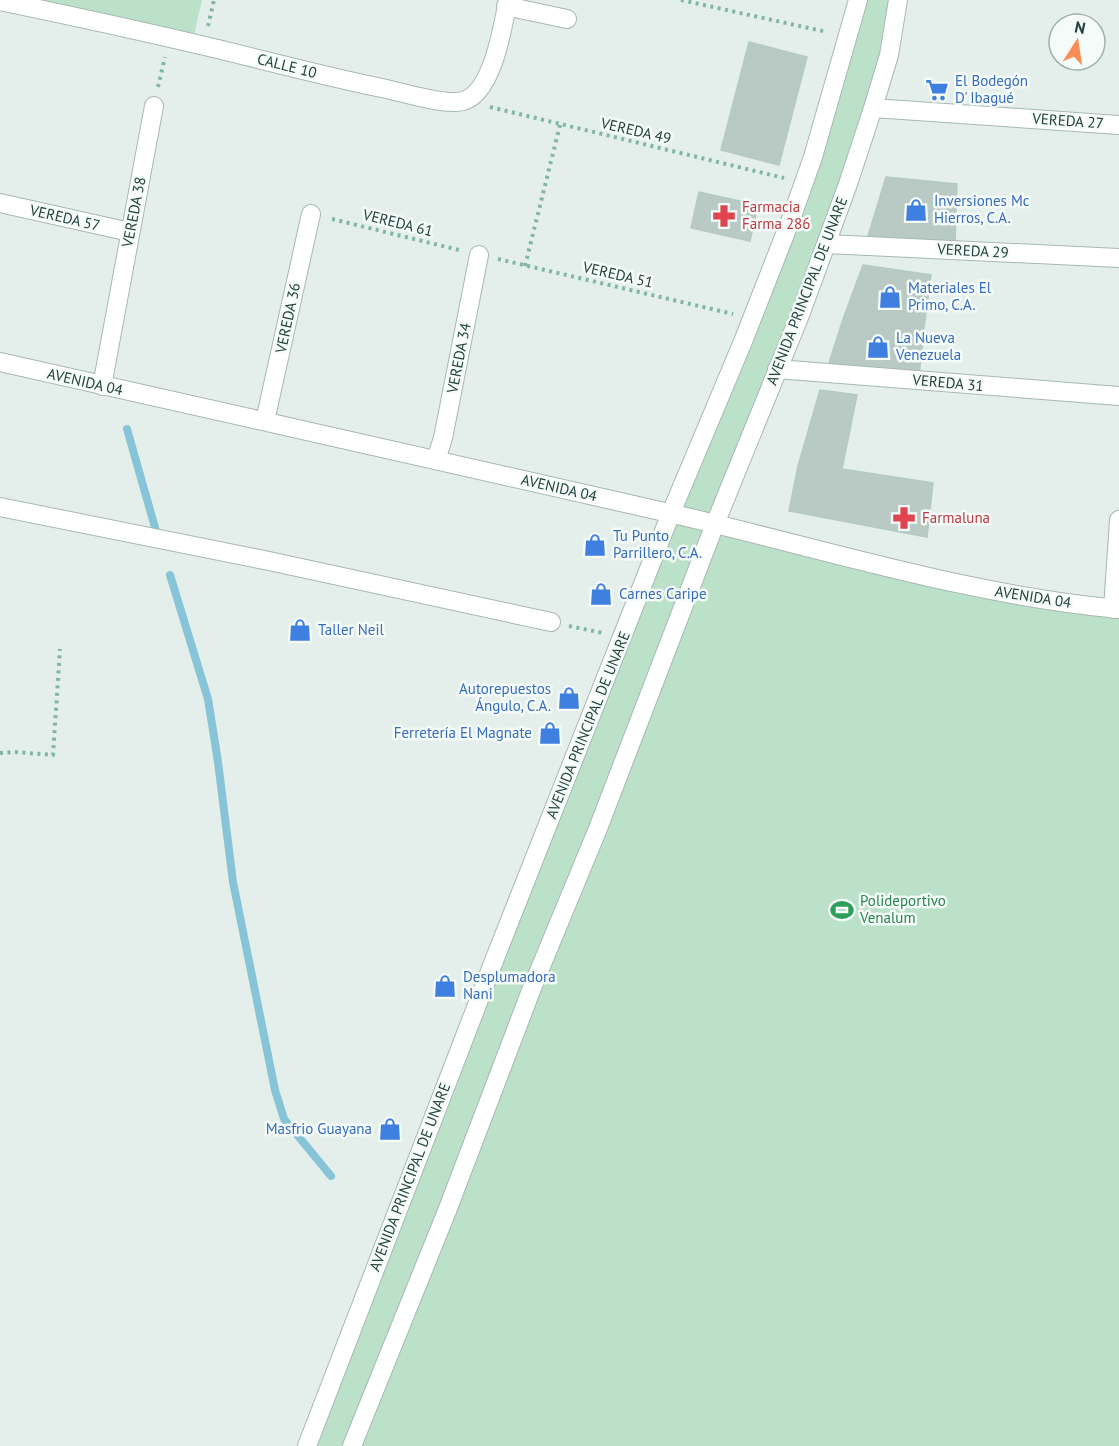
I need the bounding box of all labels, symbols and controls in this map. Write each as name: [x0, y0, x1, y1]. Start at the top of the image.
north arrow: [1047, 12, 1107, 72]
text: N: [1073, 16, 1087, 38]
street label: CALLE 10: [255, 49, 319, 82]
place label: El Bodegón D' Ibagué: [955, 71, 1028, 107]
supermarket icon: El Bodegón D' Ibagué: [924, 77, 950, 103]
street label: VEREDA 27: [1031, 108, 1104, 132]
street label: VEREDA 49: [598, 113, 673, 148]
street label: VEREDA 38: [117, 175, 150, 250]
place label: Inversiones Mc Hierros, C.A.: [934, 191, 1030, 227]
street label: AVENIDA PRINCIPAL DE UNARE: [762, 194, 851, 388]
place label: Farmacia Farma 286: [742, 197, 810, 233]
shop icon: Inversiones Mc Hierros, C.A.: [903, 197, 929, 223]
street label: VEREDA 57: [27, 200, 102, 235]
pharmacy icon: Farmacia Farma 286: [711, 203, 737, 229]
street label: VEREDA 61: [360, 204, 435, 240]
street label: VEREDA 29: [936, 239, 1009, 262]
street label: VEREDA 51: [580, 257, 655, 292]
place label: Materiales El Primo, C.A.: [908, 278, 992, 314]
street label: VEREDA 36: [271, 281, 304, 356]
shop icon: Materiales El Primo, C.A.: [877, 284, 903, 310]
street label: VEREDA 34: [442, 321, 475, 396]
place label: La Nueva Venezuela: [895, 328, 961, 364]
shop icon: La Nueva Venezuela: [865, 334, 891, 360]
street label: AVENIDA 04: [45, 364, 125, 399]
street label: VEREDA 31: [911, 370, 984, 395]
street label: AVENIDA 04: [519, 470, 599, 505]
pharmacy icon: Farmaluna: [891, 505, 917, 531]
place label: Farmaluna: [922, 508, 990, 527]
place label: Tu Punto Parrillero, C.A.: [613, 526, 702, 562]
shop icon: Tu Punto Parrillero, C.A.: [582, 532, 608, 558]
shop icon: Carnes Caripe: [588, 581, 614, 607]
street label: AVENIDA 04: [994, 581, 1073, 612]
place label: Carnes Caripe: [619, 584, 707, 603]
shop icon: Taller Neil: [287, 617, 313, 643]
place label: Taller Neil: [318, 620, 384, 639]
street label: AVENIDA PRINCIPAL DE UNARE: [541, 628, 634, 821]
place label: Autorepuestos Ángulo, C.A.: [459, 679, 551, 715]
shop icon: Autorepuestos Ángulo, C.A.: [556, 685, 582, 711]
shop icon: Ferretería El Magnate: [537, 720, 563, 746]
place label: Ferretería El Magnate: [394, 723, 532, 742]
place label: Polideportivo Venalum: [859, 891, 946, 927]
sports icon: Polideportivo Venalum: [829, 897, 855, 923]
place label: Desplumadora Nani: [463, 967, 556, 1003]
shop icon: Desplumadora Nani: [432, 973, 458, 999]
street label: AVENIDA PRINCIPAL DE UNARE: [365, 1080, 454, 1274]
shop icon: Masfrio Guayana: [377, 1116, 403, 1142]
place label: Masfrio Guayana: [266, 1119, 372, 1138]

